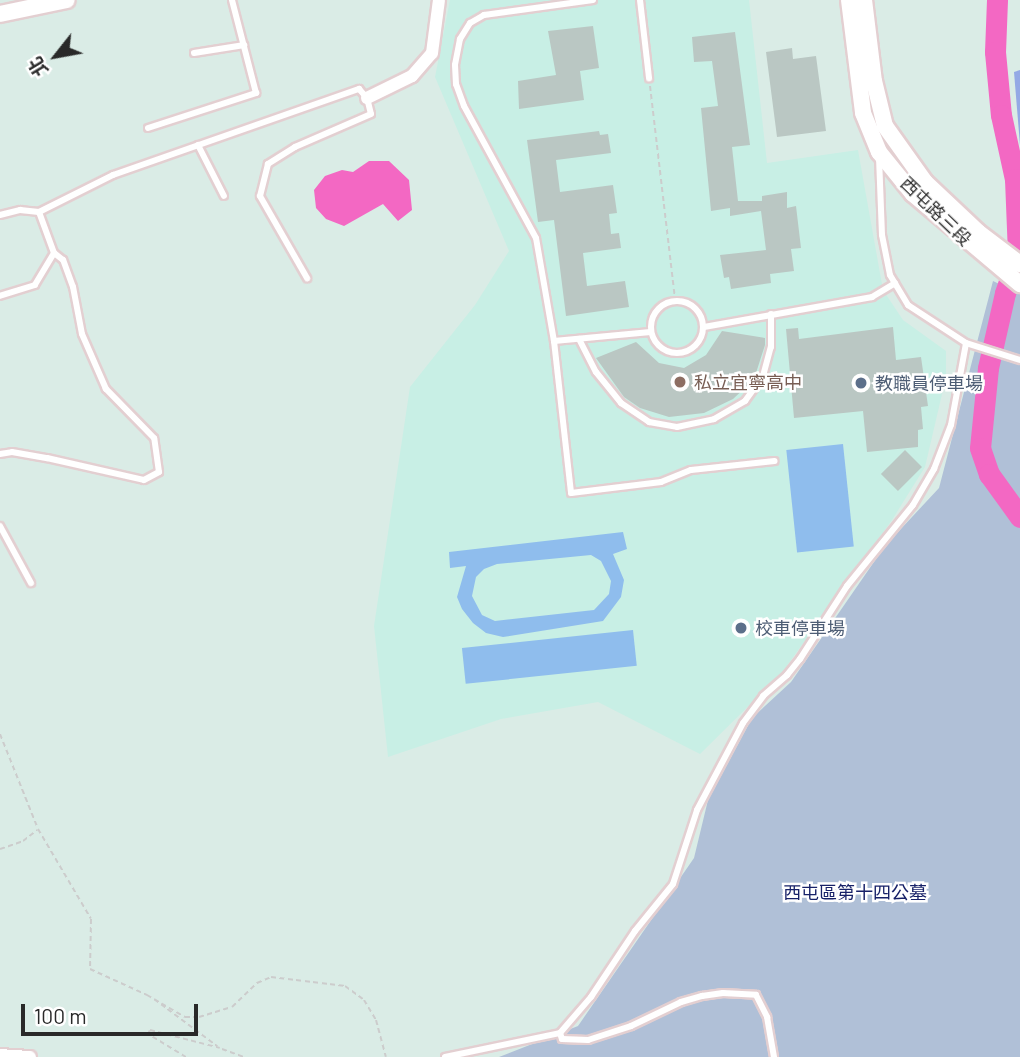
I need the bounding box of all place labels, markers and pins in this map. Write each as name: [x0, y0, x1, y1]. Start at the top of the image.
place label: 私立宜寧高中: [694, 371, 802, 393]
place label: 教職員停車場: [875, 372, 983, 394]
marker: 私立宜寧高中: [672, 374, 688, 390]
marker: 教職員停車場: [853, 375, 869, 391]
place label: 校車停車場: [755, 617, 845, 639]
marker: 校車停車場: [733, 620, 749, 636]

